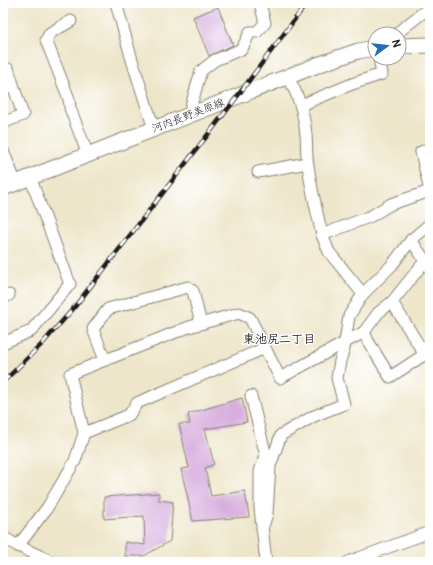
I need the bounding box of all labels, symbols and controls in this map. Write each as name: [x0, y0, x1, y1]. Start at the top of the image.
north arrow: [367, 26, 407, 66]
text: N: [389, 38, 404, 49]
street label: 河内長野美原線: [150, 96, 226, 135]
district label: 東池尻二丁目: [243, 332, 315, 347]

